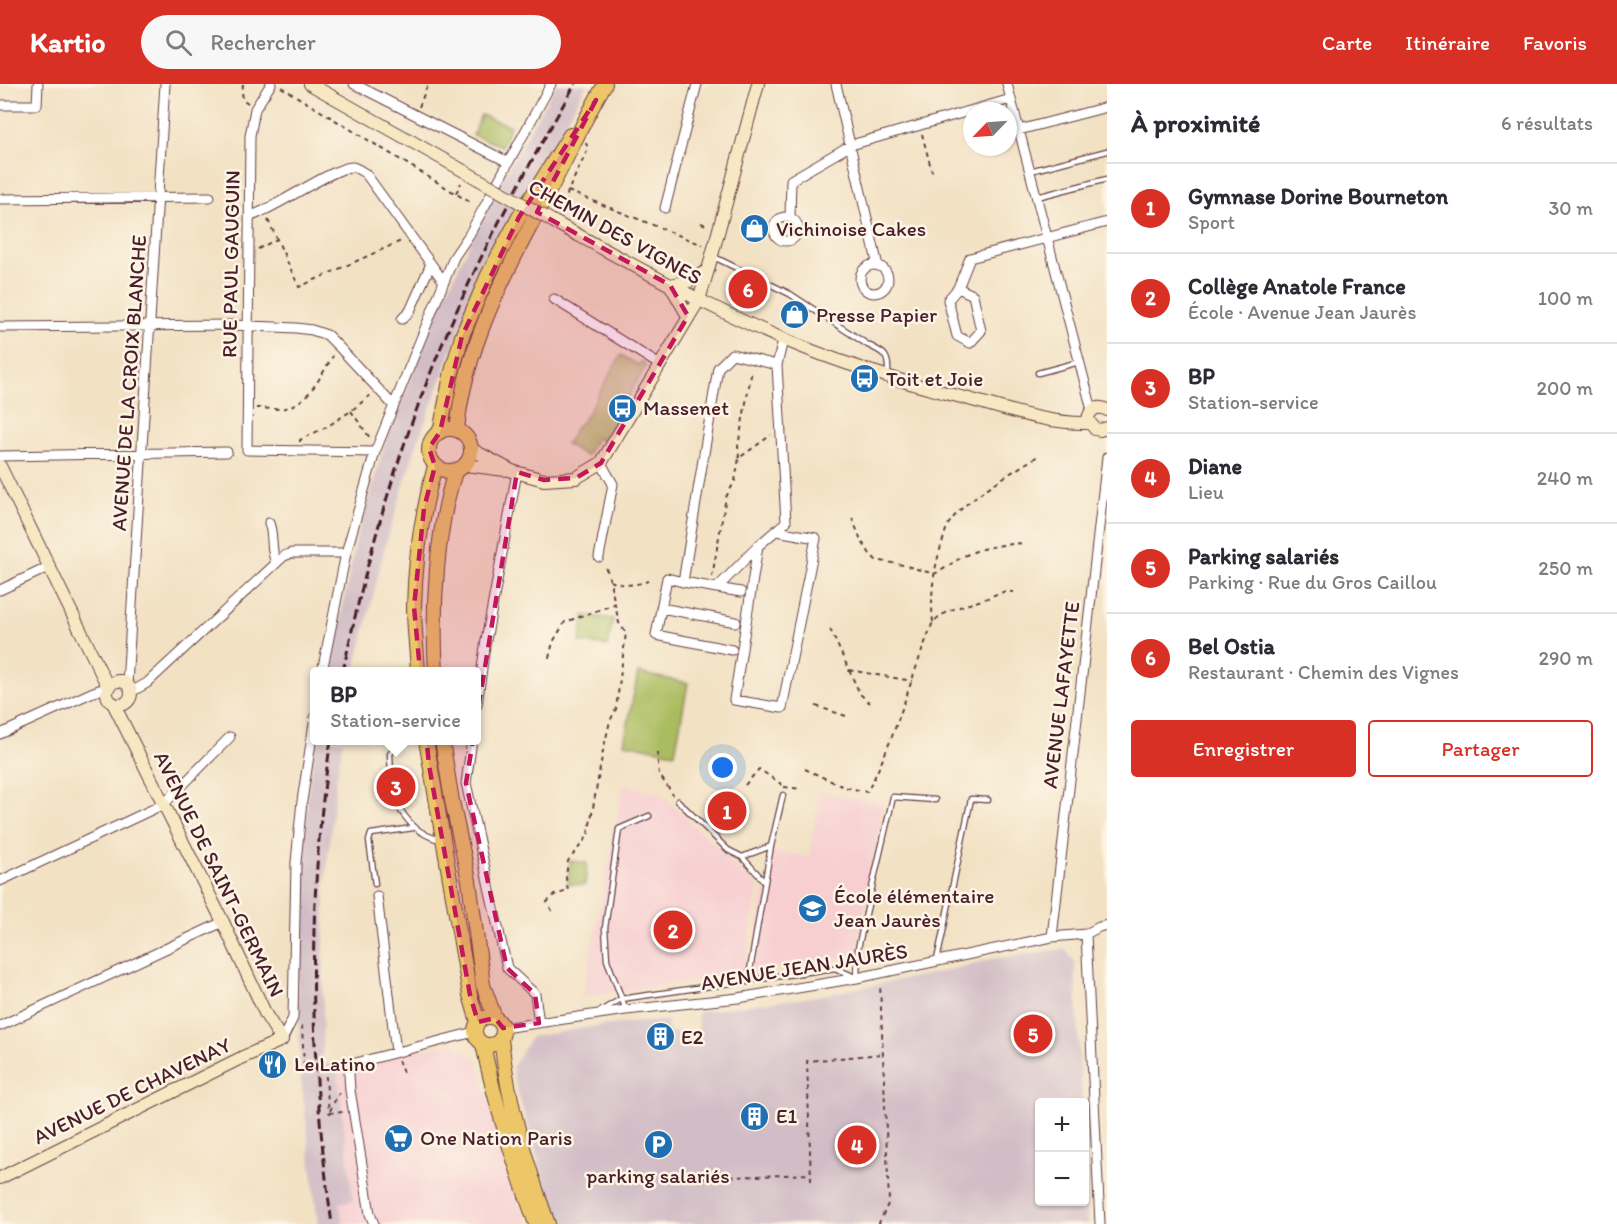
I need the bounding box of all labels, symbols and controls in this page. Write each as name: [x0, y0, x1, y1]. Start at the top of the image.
search box: [141, 15, 561, 69]
text: Kartio: [30, 25, 105, 59]
icon: search: [162, 26, 195, 59]
text: Rechercher: [210, 29, 316, 56]
text: Carte: [1322, 30, 1372, 55]
text: Itinéraire: [1405, 30, 1490, 55]
text: Favoris: [1523, 30, 1587, 55]
north arrow: [963, 102, 1017, 156]
text: À proximité: [1131, 107, 1260, 139]
text: 6 résultats: [1501, 111, 1593, 135]
street label: RUE PAUL GAUGUIN: [216, 170, 245, 358]
street label: CHEMIN DES VIGNES: [524, 174, 706, 290]
text: Gymnase Dorine Bourneton: [1188, 183, 1448, 210]
text: 1: [1146, 196, 1155, 220]
text: 30 m: [1548, 196, 1593, 220]
text: Sport: [1188, 210, 1235, 234]
shop icon: Vichinoise Cakes: [739, 213, 771, 245]
place label: Vichinoise Cakes: [776, 216, 926, 241]
street label: AVENUE DE LA CROIX BLANCHE: [106, 234, 151, 532]
pin: 6: [728, 266, 768, 312]
text: Collège Anatole France: [1188, 273, 1406, 300]
text: 2: [1145, 286, 1156, 310]
text: 100 m: [1538, 286, 1593, 310]
shop icon: Presse Papier: [779, 299, 811, 331]
text: École · Avenue Jean Jaurès: [1188, 300, 1416, 324]
place label: Presse Papier: [816, 302, 937, 327]
bus stop icon: Toit et Joie: [849, 363, 881, 395]
text: BP: [1188, 363, 1215, 390]
place label: Toit et Joie: [886, 366, 983, 391]
text: 3: [1145, 376, 1156, 400]
text: 200 m: [1537, 376, 1593, 400]
text: Station-service: [1188, 390, 1319, 414]
bus stop icon: Massenet: [606, 392, 638, 424]
place label: Massenet: [643, 395, 729, 420]
text: Diane: [1188, 453, 1242, 480]
text: 4: [1144, 466, 1157, 490]
text: 240 m: [1537, 466, 1593, 490]
text: Lieu: [1188, 480, 1224, 504]
text: Parking salariés: [1188, 543, 1339, 570]
text: 5: [1145, 556, 1156, 580]
text: 250 m: [1538, 556, 1593, 580]
text: Parking · Rue du Gros Caillou: [1188, 570, 1437, 594]
street label: AVENUE LAFAYETTE: [1037, 600, 1084, 790]
text: Bel Ostia: [1188, 633, 1275, 660]
text: 6: [1145, 646, 1156, 670]
text: 290 m: [1538, 646, 1593, 670]
text: Restaurant · Chemin des Vignes: [1188, 660, 1459, 684]
popup: [310, 667, 481, 745]
text: BP: [330, 681, 357, 708]
text: Station-service: [330, 708, 461, 732]
button: Enregistrer: [1131, 720, 1356, 777]
button: Partager: [1368, 720, 1593, 777]
street label: AVENUE DE SAINT-GERMAIN: [149, 747, 290, 1001]
your location: [708, 753, 737, 782]
pin: 3: [376, 764, 416, 810]
pin: 1: [708, 788, 746, 834]
place label: École élémentaire Jean Jaurès: [834, 883, 994, 932]
school or university icon: École élémentaire Jean Jaurès: [797, 892, 829, 924]
pin: 2: [654, 908, 692, 952]
street label: AVENUE JEAN JAURÈS: [699, 938, 909, 995]
pin: 5: [1014, 1012, 1052, 1056]
building icon: E2: [644, 1021, 676, 1053]
place label: E2: [681, 1024, 704, 1049]
street label: AVENUE DE CHAVENAY: [29, 1032, 235, 1149]
restaurant icon: Le Latino: [257, 1048, 289, 1080]
place label: Le Latino: [294, 1051, 375, 1076]
map controls: [1035, 1098, 1089, 1206]
button: +: [1035, 1098, 1089, 1152]
building icon: E1: [739, 1100, 771, 1132]
place label: E1: [776, 1103, 798, 1128]
supermarket icon: One Nation Paris: [383, 1122, 415, 1154]
pin: 4: [838, 1122, 876, 1168]
place label: One Nation Paris: [420, 1125, 572, 1150]
parking icon: parking salariés: [642, 1129, 674, 1161]
button: −: [1035, 1152, 1089, 1206]
place label: parking salariés: [586, 1163, 730, 1188]

